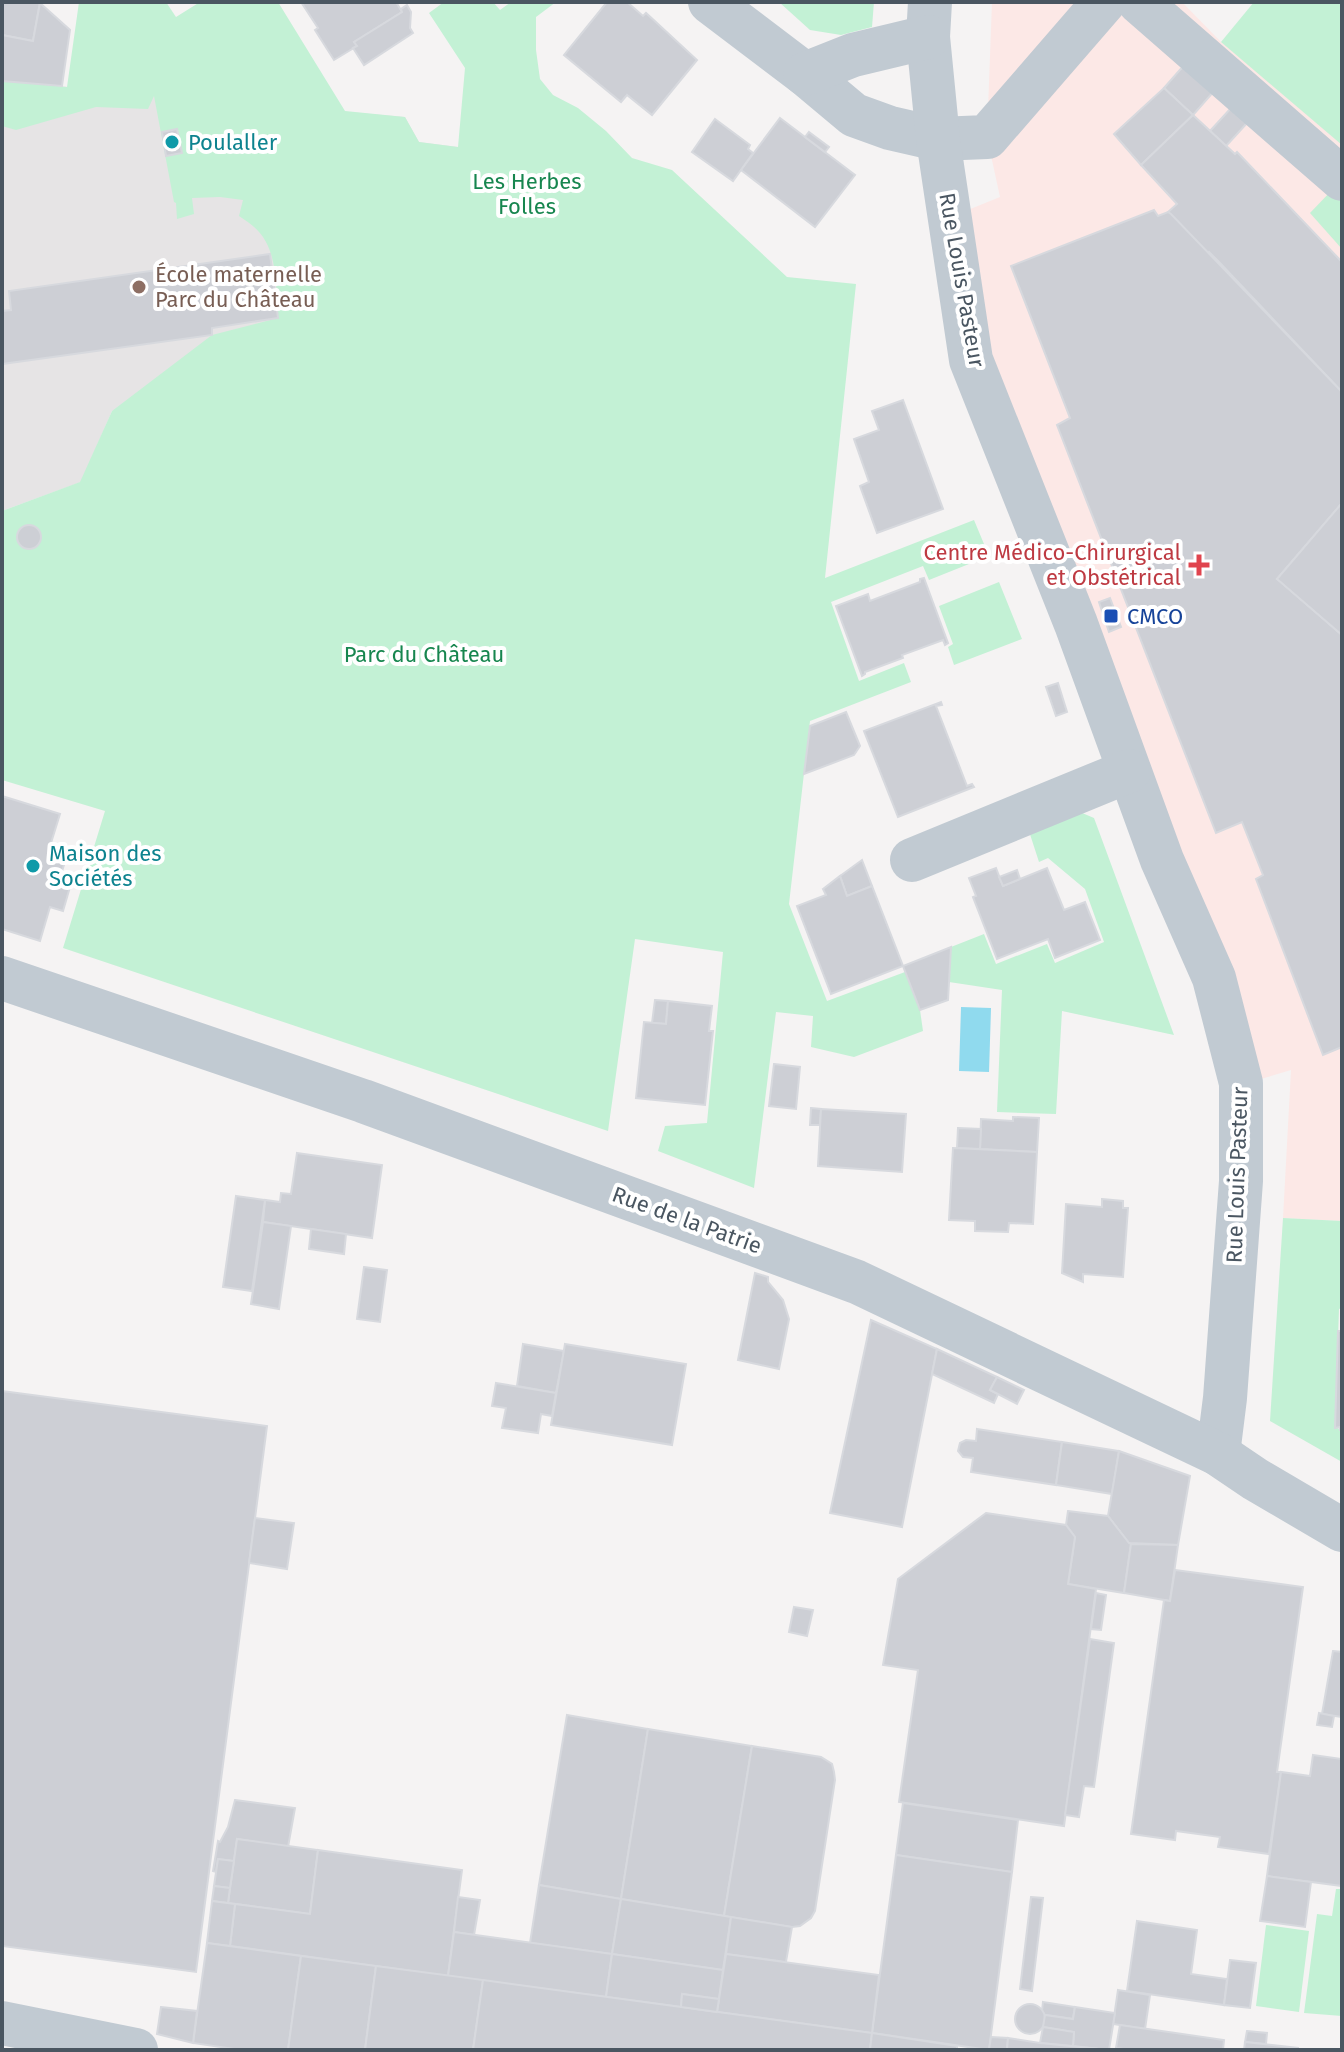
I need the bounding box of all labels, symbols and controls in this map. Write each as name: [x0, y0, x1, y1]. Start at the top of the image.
place label: Poulaller: [188, 129, 278, 156]
marker: Poulaller: [163, 133, 181, 151]
park label: Les Herbes Folles: [472, 168, 582, 220]
street label: Rue Louis Pasteur: [933, 191, 991, 370]
place label: École maternelle Parc du Château: [155, 261, 322, 313]
marker: École maternelle Parc du Château: [130, 278, 148, 296]
place label: Centre Médico-Chirurgical et Obstétrical: [924, 539, 1181, 591]
marker: Centre Médico-Chirurgical et Obstétrical: [1188, 554, 1210, 576]
place label: CMCO: [1127, 603, 1183, 630]
marker: CMCO: [1102, 607, 1120, 625]
park label: Parc du Château: [344, 641, 504, 668]
place label: Maison des Sociétés: [49, 840, 162, 892]
marker: Maison des Sociétés: [24, 857, 42, 875]
street label: Rue Louis Pasteur: [1220, 1086, 1254, 1264]
street label: Rue de la Patrie: [609, 1180, 765, 1260]

